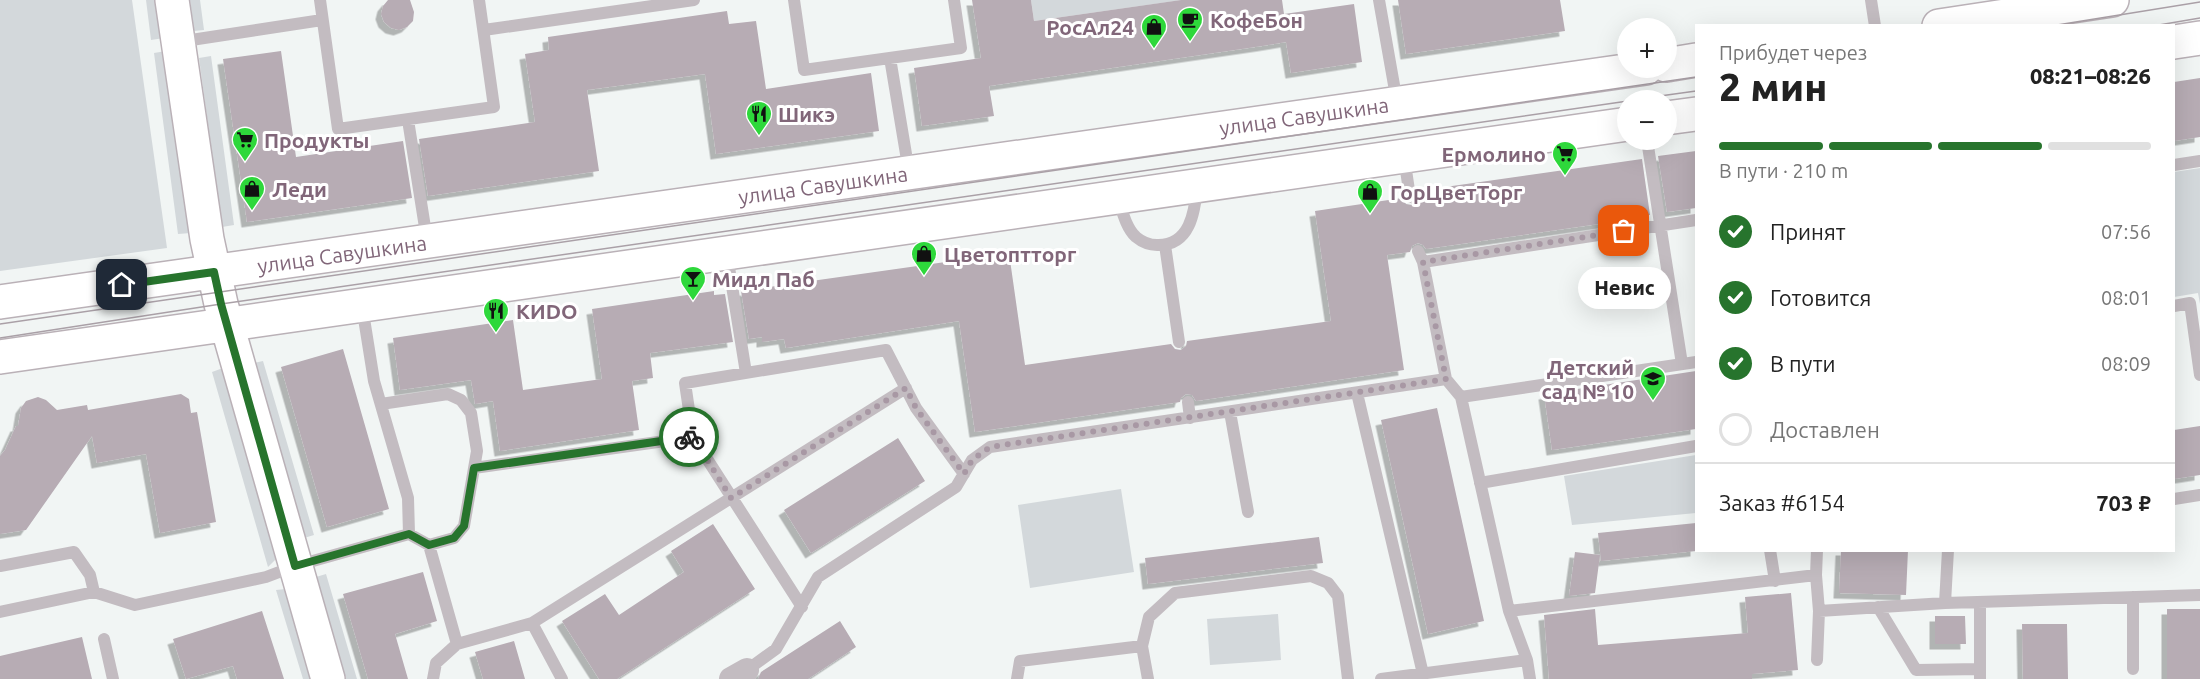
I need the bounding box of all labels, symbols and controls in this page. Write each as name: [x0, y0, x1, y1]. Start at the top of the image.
cafe icon: КофеБон: [1175, 5, 1205, 43]
place label: КофеБон: [1210, 8, 1303, 32]
shop icon: РосАл24: [1139, 12, 1169, 50]
place label: РосАл24: [1046, 15, 1134, 39]
map controls: [1617, 18, 1677, 150]
button: +: [1617, 18, 1677, 78]
text: Прибудет через: [1719, 41, 1867, 64]
text: 08:21–08:26: [2030, 63, 2151, 88]
text: 2 мин: [1719, 65, 1827, 108]
button: −: [1617, 90, 1677, 150]
street label: улица Савушкина: [1218, 92, 1390, 140]
restaurant icon: Шикэ: [744, 99, 774, 137]
place label: Шикэ: [778, 102, 835, 126]
supermarket icon: Продукты: [230, 125, 260, 163]
place label: Продукты: [264, 128, 369, 152]
supermarket icon: Ермолино: [1550, 139, 1580, 177]
place label: Ермолино: [1442, 142, 1546, 166]
text: В пути · 210 m: [1719, 159, 1848, 182]
street label: улица Савушкина: [737, 161, 909, 209]
shop icon: Леди: [237, 174, 267, 212]
place label: Леди: [272, 177, 327, 201]
shop icon: ГорЦветТорг: [1355, 177, 1385, 215]
place label: ГорЦветТорг: [1390, 180, 1523, 204]
pin: [1598, 205, 1649, 256]
icon: bag: [1607, 214, 1640, 247]
icon: check: [1719, 215, 1752, 248]
text: Принят: [1770, 219, 1846, 244]
text: 07:56: [2101, 220, 2151, 243]
street label: улица Савушкина: [256, 230, 428, 278]
shop icon: Цветоптторг: [909, 239, 939, 277]
place label: Цветоптторг: [944, 242, 1077, 266]
pin: [96, 259, 147, 310]
bar icon: Мидл Паб: [678, 264, 708, 302]
place label: Мидл Паб: [712, 267, 815, 291]
callout: Невис: [1578, 267, 1670, 309]
icon: home: [105, 268, 138, 301]
text: Невис: [1594, 276, 1655, 299]
icon: check: [1719, 281, 1752, 314]
text: Готовится: [1770, 285, 1871, 310]
text: 08:01: [2101, 286, 2151, 309]
restaurant icon: КИDO: [481, 296, 511, 334]
place label: КИDO: [516, 299, 577, 323]
icon: check: [1719, 347, 1752, 380]
text: В пути: [1770, 351, 1836, 376]
text: 08:09: [2101, 352, 2151, 375]
place label: Детский сад № 10: [1541, 355, 1634, 403]
school or university icon: Детский сад № 10: [1638, 364, 1668, 402]
courier: [659, 407, 719, 467]
text: Доставлен: [1770, 417, 1880, 442]
icon: bike: [673, 421, 706, 454]
text: Заказ #6154: [1719, 490, 1845, 515]
text: 703 ₽: [2096, 490, 2151, 515]

